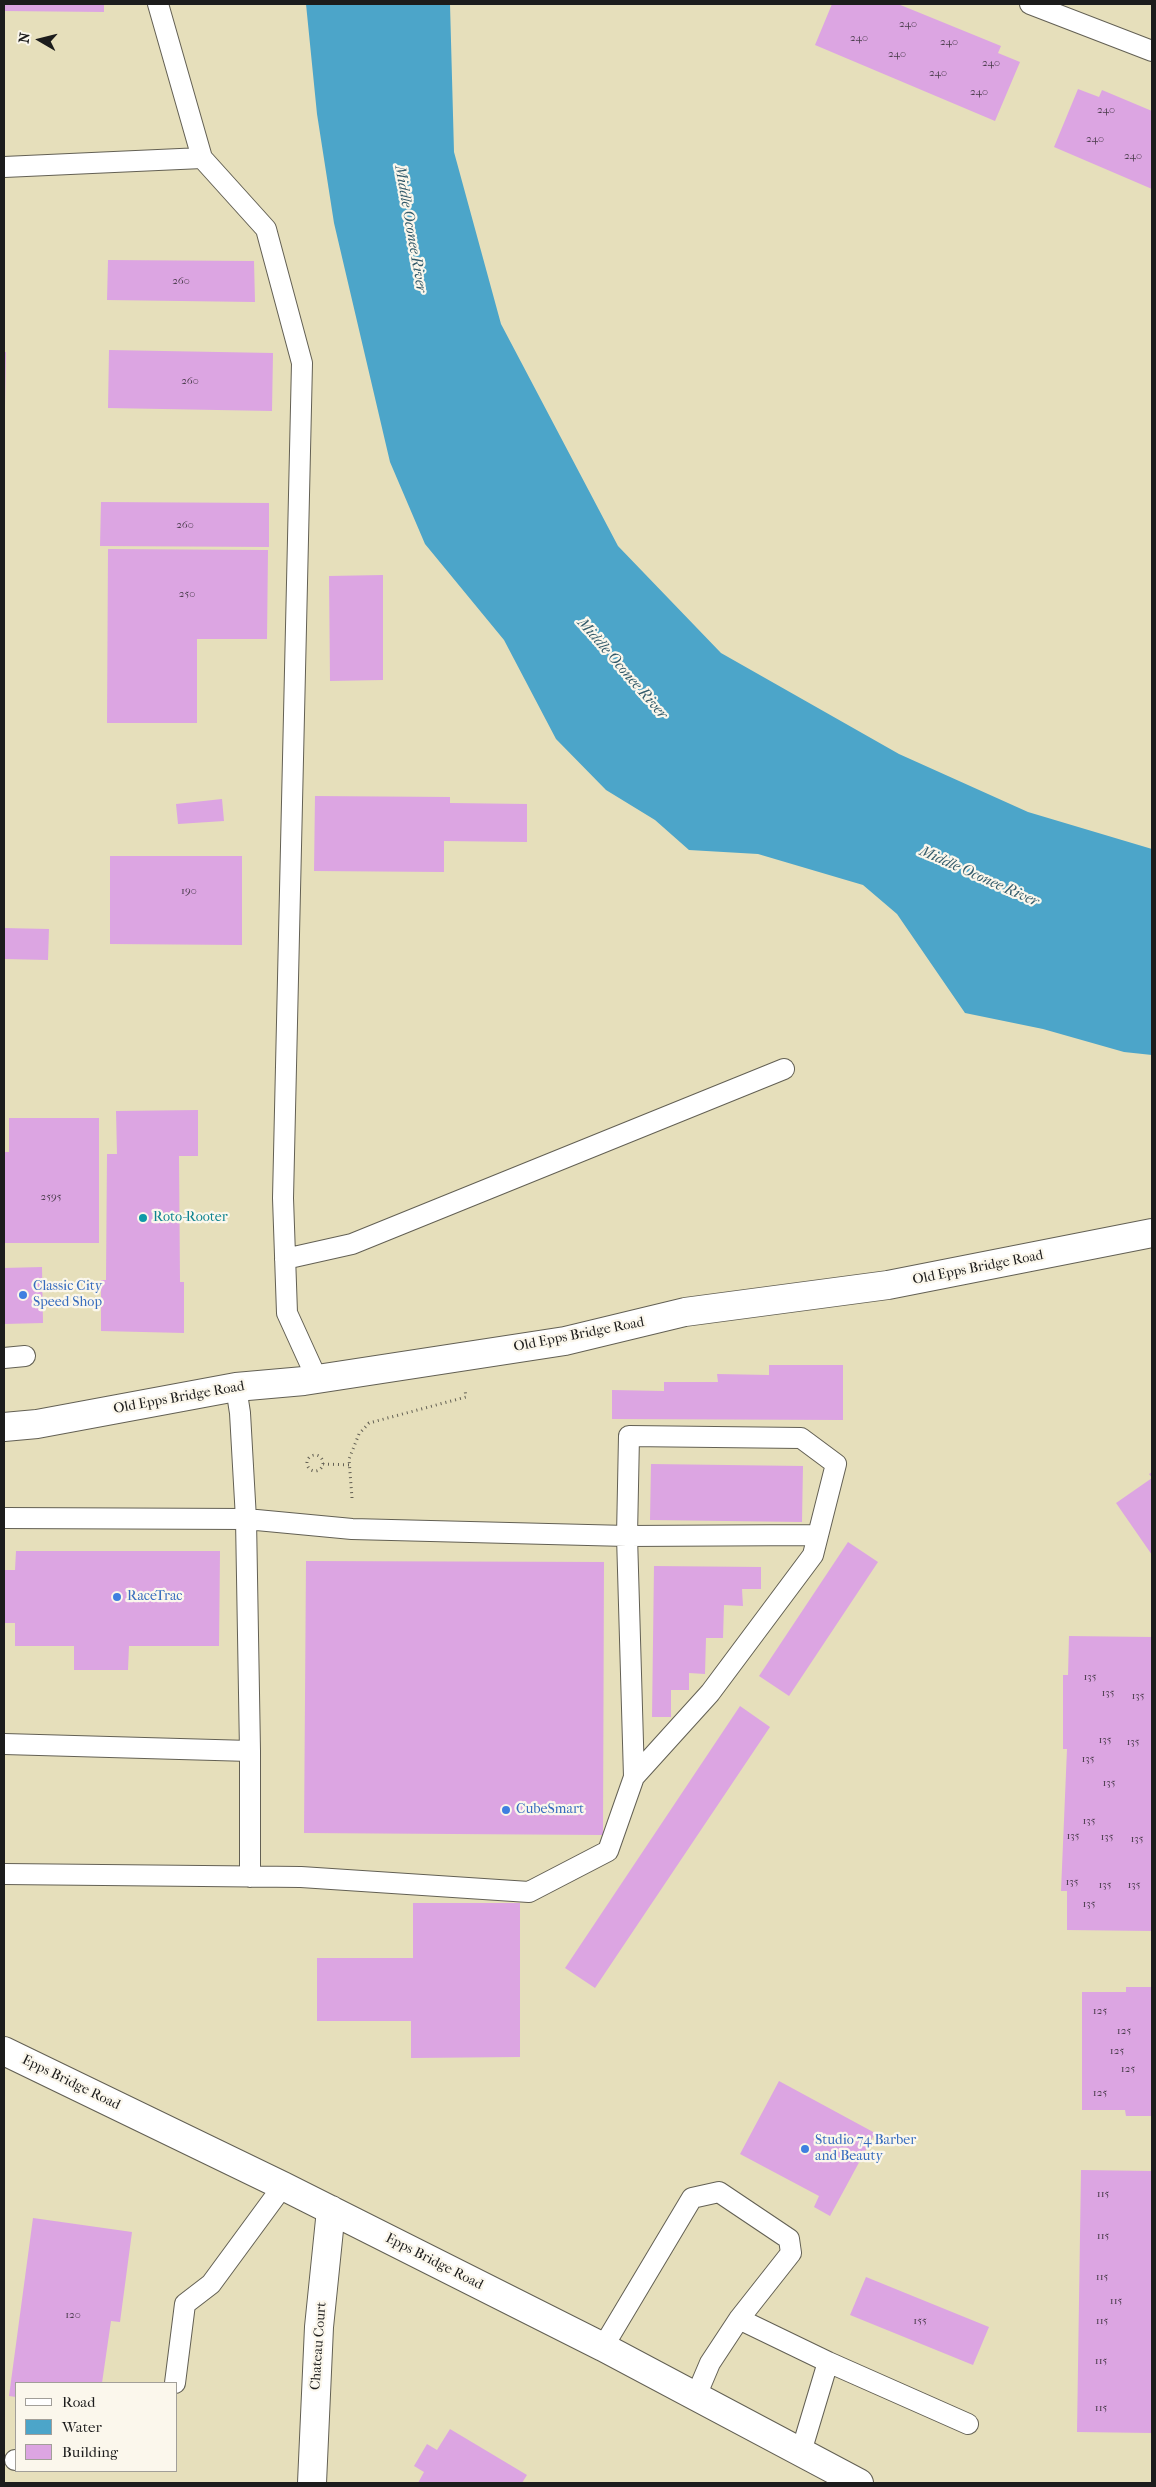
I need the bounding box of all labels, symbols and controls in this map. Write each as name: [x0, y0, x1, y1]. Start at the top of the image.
north arrow: [15, 15, 65, 65]
house number: 240: [899, 17, 917, 31]
text: N: [15, 31, 34, 44]
house number: 240: [850, 31, 868, 45]
house number: 240: [940, 35, 958, 49]
house number: 240: [888, 47, 906, 61]
house number: 240: [982, 56, 1000, 70]
house number: 240: [929, 66, 947, 80]
house number: 240: [970, 85, 988, 99]
house number: 240: [1097, 103, 1115, 117]
house number: 240: [1086, 132, 1104, 146]
house number: 240: [1124, 149, 1142, 163]
water label: Middle Oconee River: [390, 164, 430, 294]
house number: 260: [172, 274, 190, 288]
house number: 260: [181, 374, 199, 388]
house number: 260: [176, 518, 194, 532]
house number: 250: [179, 587, 195, 601]
water label: Middle Oconee River: [573, 615, 671, 723]
water label: Middle Oconee River: [917, 843, 1041, 911]
house number: 190: [181, 884, 197, 898]
house number: 2595: [41, 1190, 61, 1204]
place label: Roto-Rooter: [153, 1210, 228, 1226]
marker: Roto-Rooter: [137, 1212, 149, 1224]
street label: Old Epps Bridge Road: [911, 1247, 1045, 1289]
place label: Classic City Speed Shop: [33, 1279, 102, 1311]
marker: Classic City Speed Shop: [17, 1289, 29, 1301]
street label: Old Epps Bridge Road: [512, 1314, 646, 1356]
street label: Old Epps Bridge Road: [112, 1378, 246, 1418]
place label: RaceTrac: [127, 1589, 183, 1605]
marker: RaceTrac: [111, 1591, 123, 1603]
house number: 135: [1083, 1670, 1097, 1684]
house number: 135: [1101, 1686, 1115, 1700]
house number: 135: [1131, 1689, 1145, 1703]
house number: 135: [1098, 1733, 1112, 1747]
house number: 135: [1126, 1735, 1140, 1749]
house number: 135: [1081, 1752, 1095, 1766]
house number: 135: [1102, 1776, 1116, 1790]
place label: CubeSmart: [516, 1802, 584, 1818]
marker: CubeSmart: [500, 1804, 512, 1816]
house number: 135: [1082, 1814, 1096, 1828]
house number: 135: [1066, 1829, 1080, 1843]
house number: 135: [1100, 1830, 1114, 1844]
house number: 135: [1130, 1832, 1144, 1846]
house number: 135: [1065, 1875, 1079, 1889]
house number: 135: [1098, 1878, 1112, 1892]
house number: 135: [1127, 1878, 1141, 1892]
house number: 135: [1082, 1897, 1096, 1911]
house number: 125: [1093, 2004, 1107, 2018]
house number: 125: [1117, 2024, 1131, 2038]
house number: 125: [1110, 2044, 1124, 2058]
street label: Epps Bridge Road: [19, 2052, 123, 2114]
house number: 125: [1121, 2062, 1135, 2076]
house number: 125: [1093, 2086, 1107, 2100]
place label: Studio 74 Barber and Beauty: [815, 2133, 916, 2166]
marker: Studio 74 Barber and Beauty: [799, 2143, 811, 2155]
house number: 115: [1097, 2187, 1109, 2201]
house number: 115: [1097, 2229, 1109, 2243]
street label: Epps Bridge Road: [382, 2230, 486, 2294]
house number: 115: [1096, 2270, 1108, 2284]
house number: 115: [1110, 2294, 1122, 2308]
street label: Chateau Court: [308, 2301, 330, 2391]
house number: 120: [65, 2308, 81, 2322]
house number: 155: [913, 2314, 927, 2328]
house number: 115: [1096, 2314, 1108, 2328]
house number: 115: [1095, 2354, 1107, 2368]
legend: [15, 2382, 178, 2472]
text: Road: [62, 2393, 95, 2411]
house number: 115: [1095, 2401, 1107, 2415]
text: Water: [62, 2418, 102, 2436]
text: Building: [62, 2443, 118, 2461]

